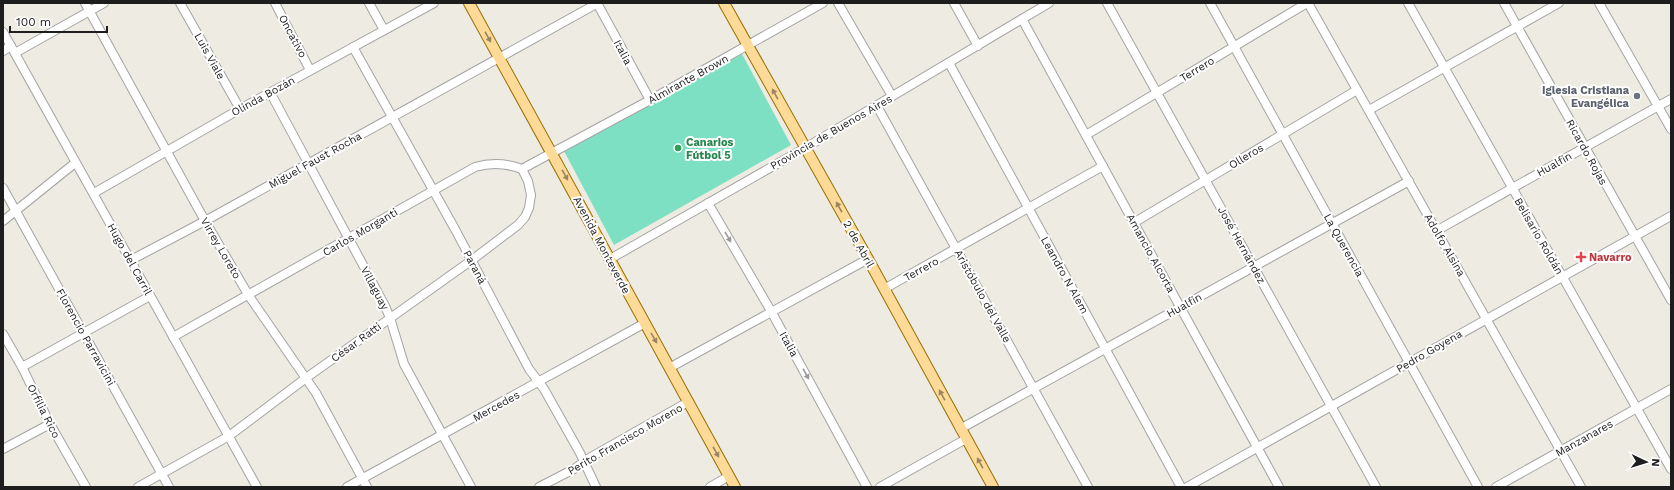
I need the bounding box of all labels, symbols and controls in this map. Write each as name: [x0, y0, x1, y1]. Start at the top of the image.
scale bar: [10, 8, 107, 34]
street label: Oncativo: [276, 12, 309, 60]
text: 100 m: [16, 15, 51, 29]
street label: Luis Viale: [191, 31, 228, 82]
one-way arrow: [484, 31, 491, 43]
street label: Italia: [611, 37, 635, 67]
street label: Almirante Brown: [646, 52, 731, 107]
street label: Terrero: [1178, 54, 1217, 85]
street label: Olinda Bozán: [229, 74, 297, 119]
place label: Iglesia Cristiana Evangélica: [1542, 84, 1630, 110]
one-way arrow: [772, 88, 779, 100]
marker: Iglesia Cristiana Evangélica: [1632, 91, 1642, 101]
street label: Provincia de Buenos Aires: [768, 92, 895, 173]
street label: Ricardo Rojas: [1563, 117, 1610, 187]
street label: Miguel Faust Rocha: [266, 129, 364, 191]
place label: Canarios Fútbol 5: [686, 136, 734, 162]
street label: Olleros: [1227, 141, 1266, 172]
marker: Canarios Fútbol 5: [673, 143, 683, 153]
street label: Hualfin: [1534, 149, 1574, 179]
one-way arrow: [561, 169, 568, 181]
street label: Avenida Monteverde: [570, 194, 633, 296]
street label: Belisario Roldán: [1511, 195, 1566, 277]
one-way arrow: [835, 201, 842, 213]
street label: José Hernández: [1215, 204, 1268, 286]
street label: Carlos Morganti: [321, 206, 400, 259]
street label: La Querencia: [1321, 211, 1366, 279]
street label: Adolfo Alsina: [1421, 211, 1468, 279]
street label: Amancio Alcorta: [1124, 212, 1178, 295]
street label: Virrey Loreto: [198, 215, 243, 281]
street label: 2 de Abril: [840, 219, 877, 271]
street label: Hugo del Carril: [104, 221, 155, 298]
one-way arrow: [724, 231, 731, 243]
street label: Leandro N Alem: [1038, 234, 1091, 316]
street label: Aristóbulo del Valle: [952, 247, 1014, 345]
street label: Paraná: [460, 248, 489, 286]
place label: Navarro: [1589, 251, 1632, 264]
marker: Navarro: [1576, 252, 1586, 262]
street label: Terrero: [902, 255, 941, 284]
street label: Villaguay: [358, 264, 392, 312]
street label: Florencio Parravicini: [53, 286, 118, 388]
street label: Hualfin: [1164, 290, 1204, 320]
street label: César Ratti: [329, 320, 384, 365]
street label: Pedro Goyena: [1394, 327, 1465, 376]
street label: Italia: [776, 329, 801, 359]
one-way arrow: [650, 332, 657, 344]
one-way arrow: [802, 368, 809, 380]
street label: Orfilia Rico: [24, 382, 63, 440]
street label: Mercedes: [471, 388, 522, 425]
one-way arrow: [938, 389, 945, 401]
street label: Perito Francisco Moreno: [566, 401, 685, 478]
street label: Manzanares: [1553, 417, 1616, 460]
north arrow: [1626, 442, 1666, 482]
one-way arrow: [713, 446, 720, 458]
one-way arrow: [976, 457, 983, 469]
text: N: [1649, 458, 1662, 467]

